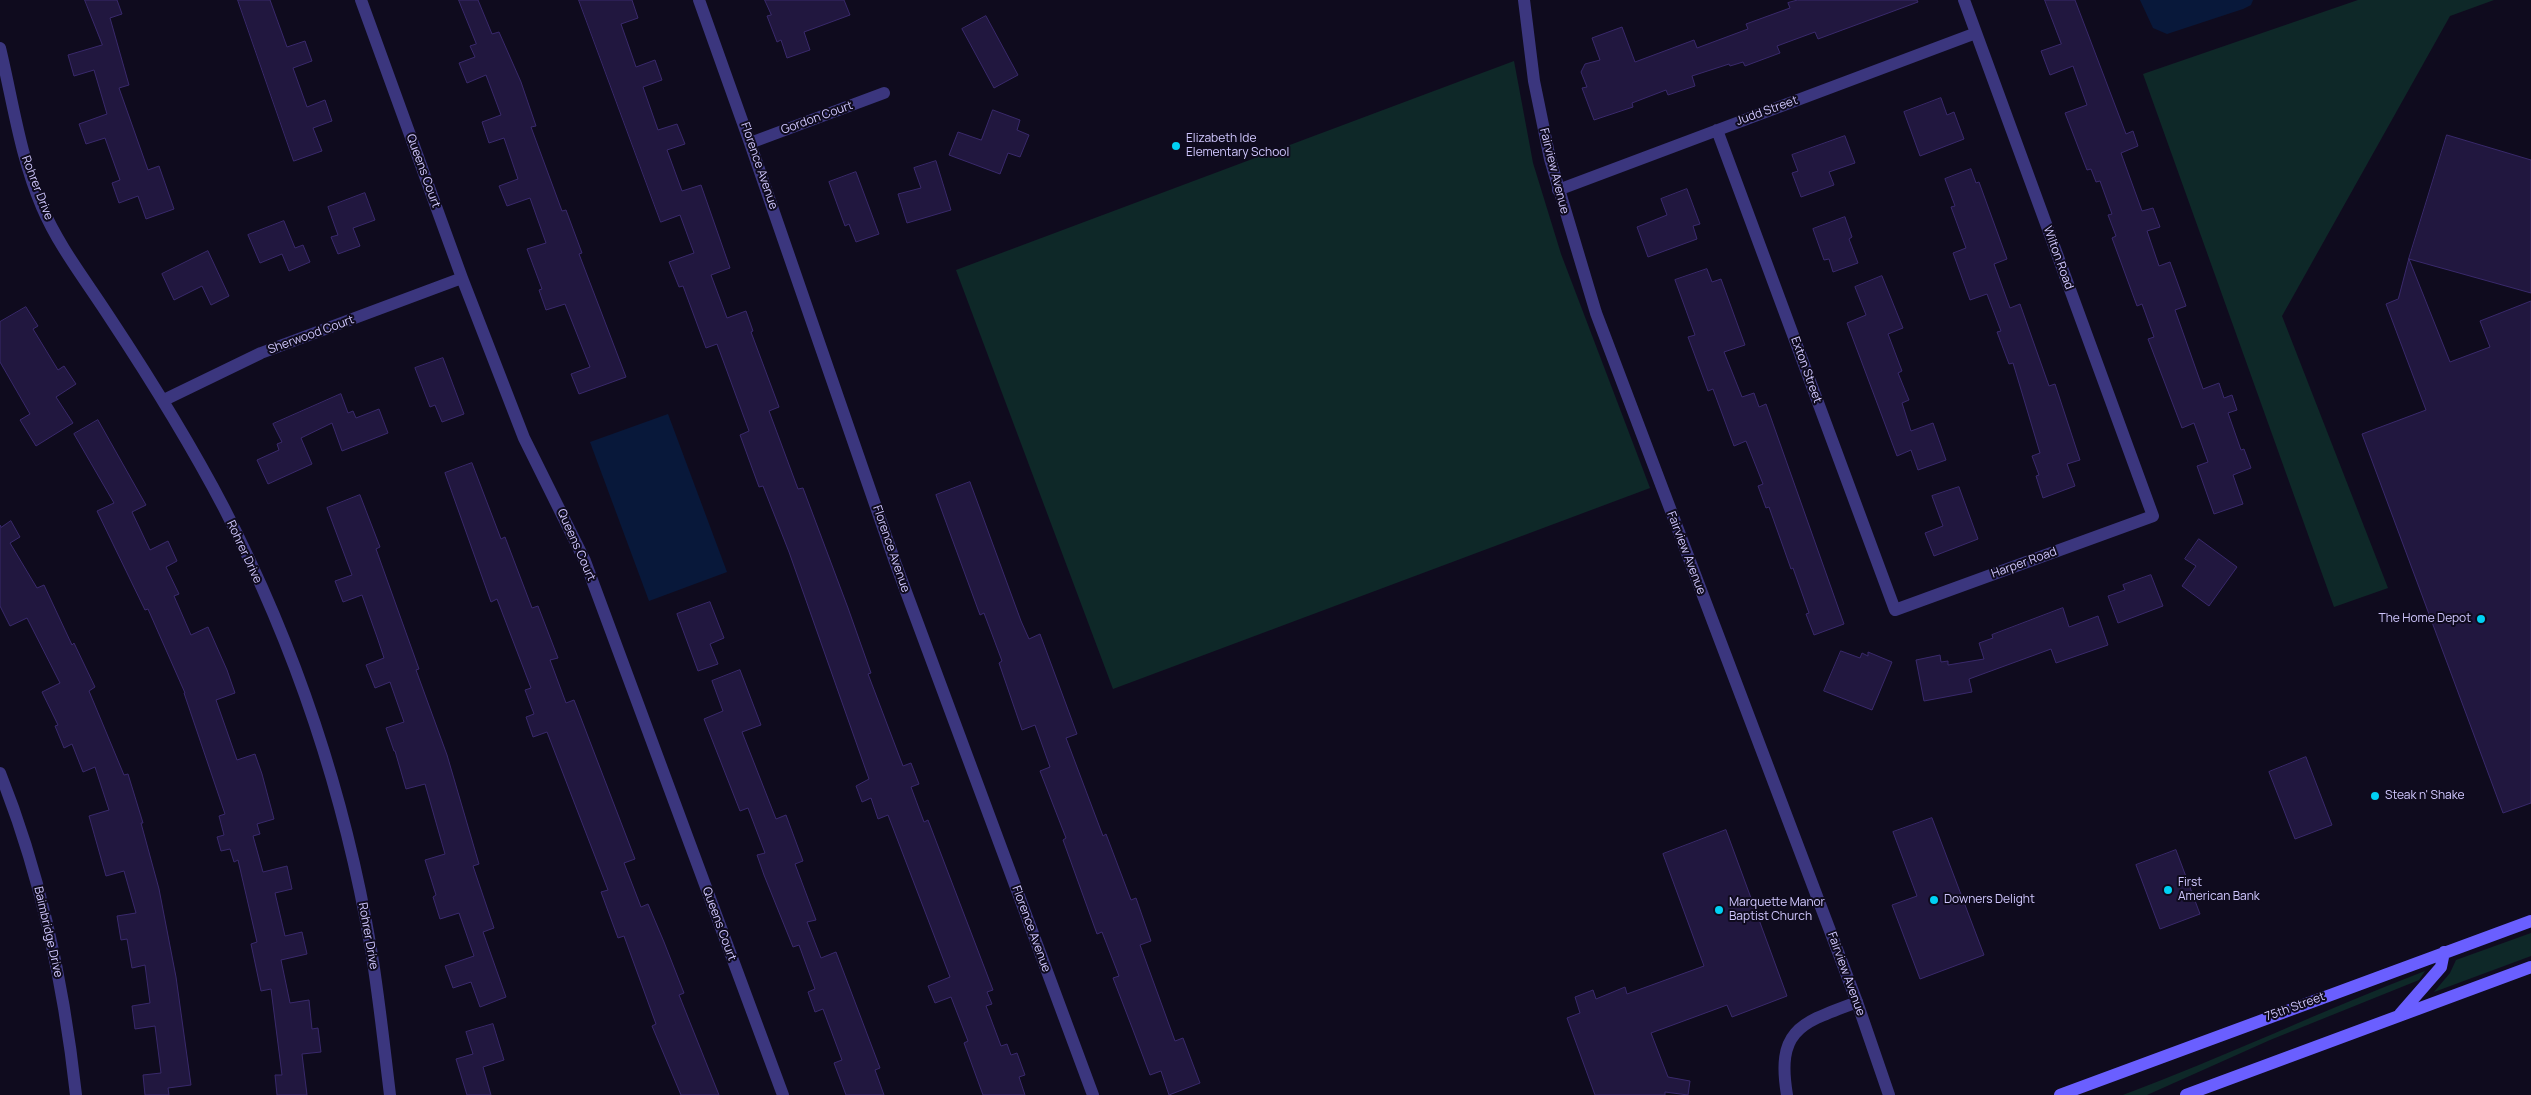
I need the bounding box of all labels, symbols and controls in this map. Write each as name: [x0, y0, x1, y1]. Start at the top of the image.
street label: Judd Street: [1734, 93, 1800, 129]
street label: Gordon Court: [779, 98, 855, 138]
street label: Florence Avenue: [737, 121, 781, 211]
street label: Fairview Avenue: [1536, 127, 1572, 215]
street label: Queens Court: [403, 132, 443, 210]
place label: Elizabeth Ide Elementary School: [1186, 132, 1289, 160]
marker: Elizabeth Ide Elementary School: [1170, 140, 1182, 152]
street label: Rohrer Drive: [18, 154, 56, 222]
street label: Wilton Road: [2040, 224, 2076, 292]
street label: Sherwood Court: [266, 313, 356, 357]
street label: Exton Street: [1787, 335, 1825, 405]
street label: Florence Avenue: [869, 504, 913, 594]
street label: Queens Court: [554, 507, 598, 583]
street label: Fairview Avenue: [1664, 509, 1708, 597]
street label: Rohrer Drive: [223, 518, 265, 586]
street label: Harper Road: [1989, 545, 2059, 581]
place label: The Home Depot: [2379, 612, 2471, 626]
marker: The Home Depot: [2475, 613, 2487, 625]
place label: Steak n' Shake: [2385, 789, 2465, 803]
marker: Steak n' Shake: [2369, 790, 2381, 802]
place label: First American Bank: [2178, 876, 2260, 904]
street label: Florence Avenue: [1009, 884, 1053, 974]
marker: First American Bank: [2162, 884, 2174, 896]
street label: Baimbridge Drive: [31, 885, 65, 979]
street label: Queens Court: [699, 885, 739, 963]
place label: Downers Delight: [1944, 893, 2035, 907]
marker: Downers Delight: [1928, 894, 1940, 906]
place label: Marquette Manor Baptist Church: [1729, 896, 1825, 924]
street label: Rohrer Drive: [355, 901, 381, 971]
marker: Marquette Manor Baptist Church: [1713, 904, 1725, 916]
street label: Fairview Avenue: [1824, 930, 1868, 1018]
street label: 75th Street: [2263, 990, 2327, 1024]

